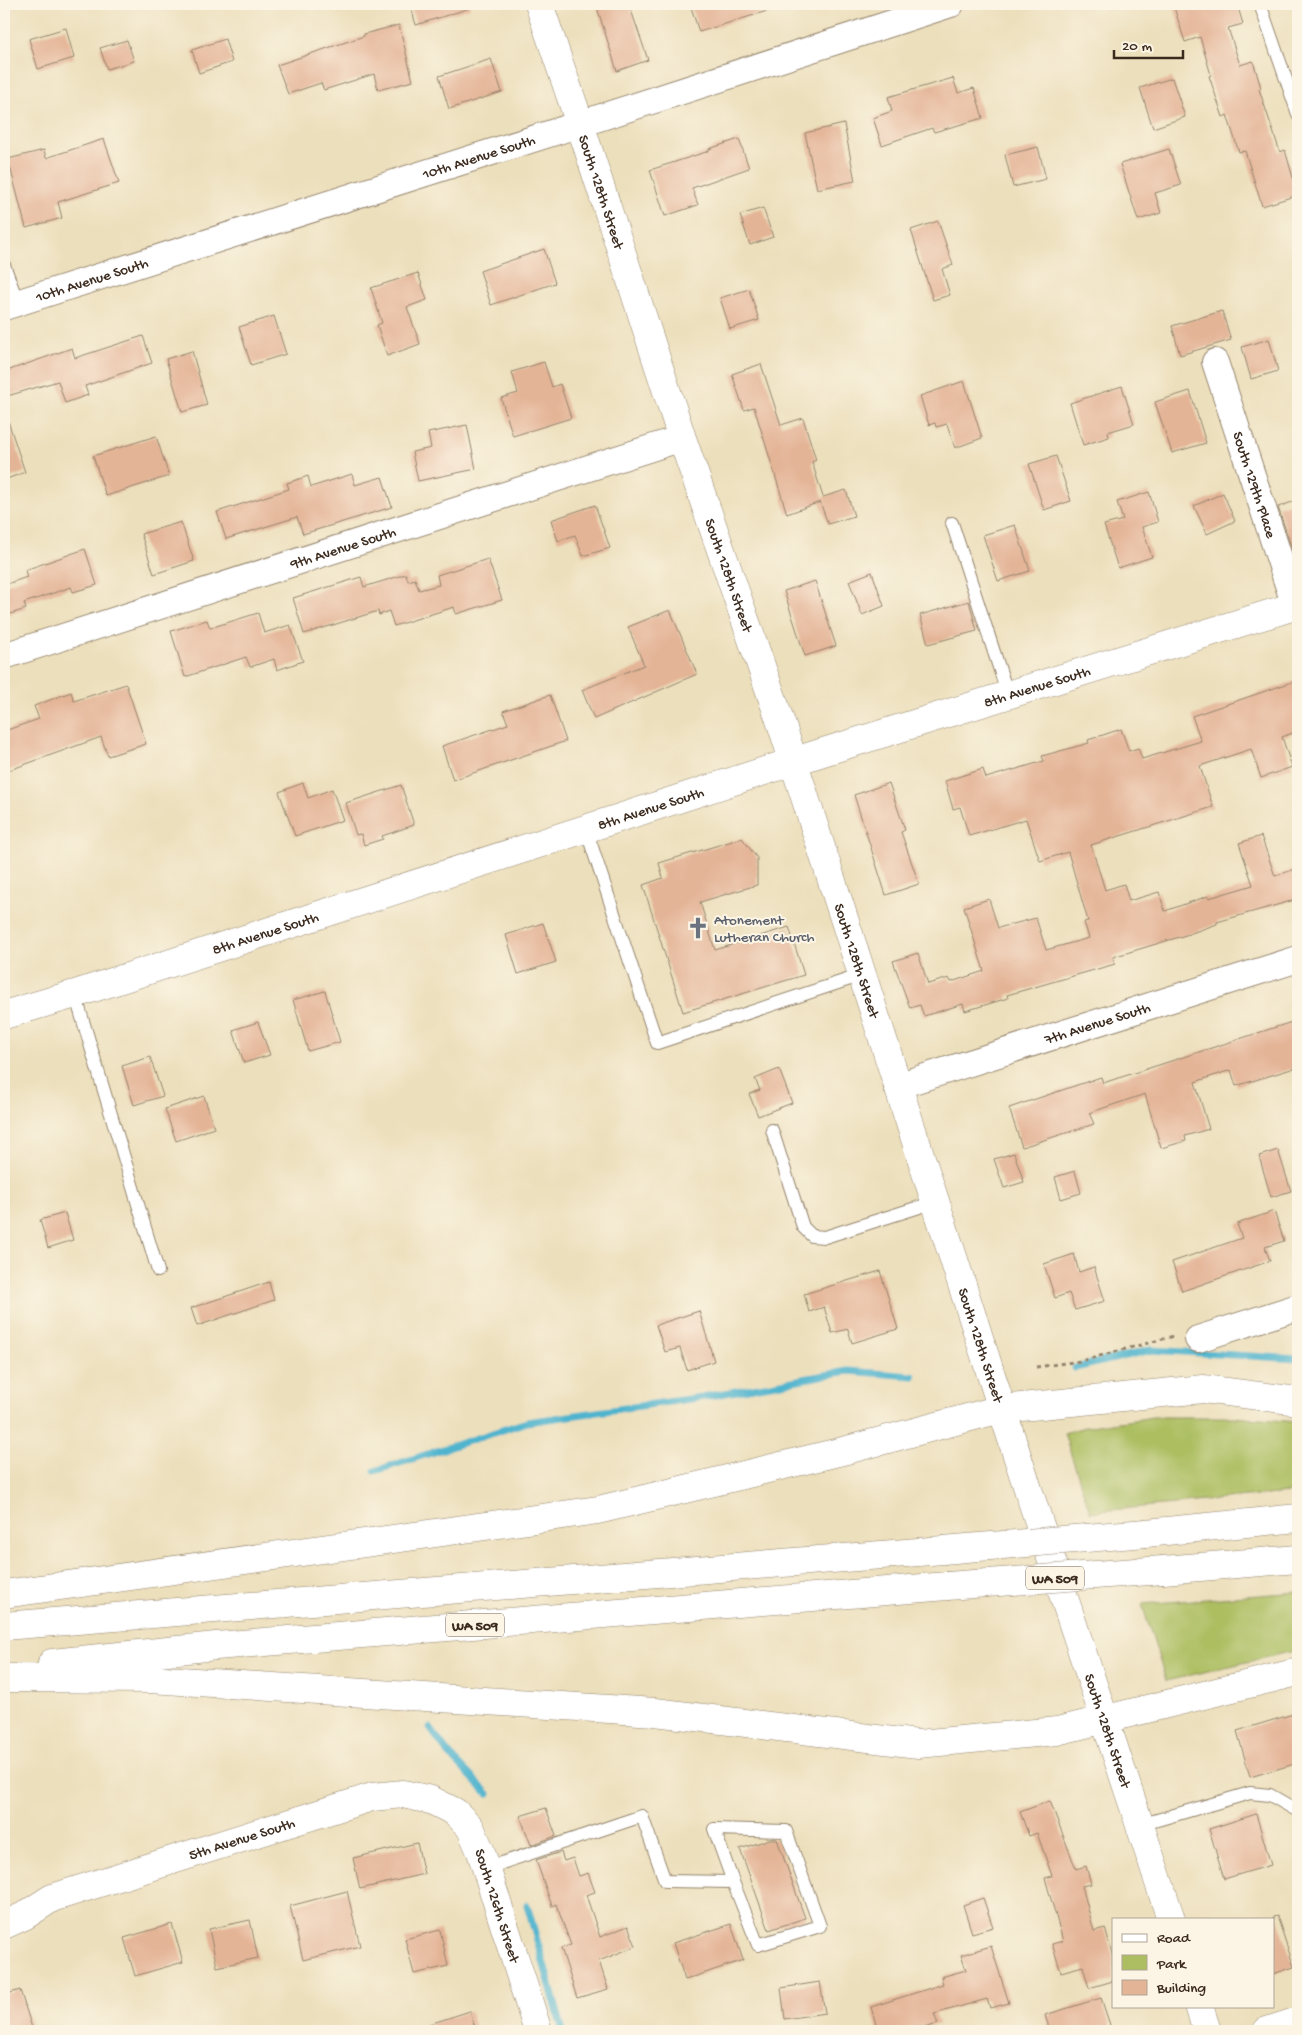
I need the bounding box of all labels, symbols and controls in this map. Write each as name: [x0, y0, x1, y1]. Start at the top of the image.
scale bar: [1114, 28, 1183, 60]
text: 20 m: [1122, 38, 1152, 56]
street label: 10th Avenue South: [420, 132, 538, 185]
street label: South 128th Street: [573, 133, 628, 253]
street label: 10th Avenue South: [33, 255, 151, 308]
street label: South 129th Place: [1227, 430, 1279, 541]
street label: South 128th Street: [700, 517, 756, 637]
street label: 9th Avenue South: [287, 524, 399, 575]
street label: 8th Avenue South: [982, 663, 1093, 713]
street label: 8th Avenue South: [596, 784, 707, 835]
street label: South 128th Street: [829, 902, 883, 1022]
street label: 8th Avenue South: [210, 909, 321, 960]
place label: Atonement Lutheran Church: [714, 912, 814, 947]
church icon: Atonement Lutheran Church: [685, 915, 711, 941]
street label: 7th Avenue South: [1042, 999, 1153, 1050]
street label: South 128th Street: [953, 1286, 1007, 1407]
road number: WA 509: [1026, 1566, 1084, 1590]
road number: WA 509: [446, 1614, 504, 1636]
street label: South 128th Street: [1079, 1672, 1134, 1792]
street label: 5th Avenue South: [187, 1815, 298, 1865]
street label: South 126th Street: [470, 1847, 523, 1967]
legend: [1112, 1918, 1274, 2008]
text: Road: [1157, 1930, 1191, 1948]
text: Park: [1156, 1956, 1187, 1974]
text: Building: [1156, 1980, 1206, 1998]

